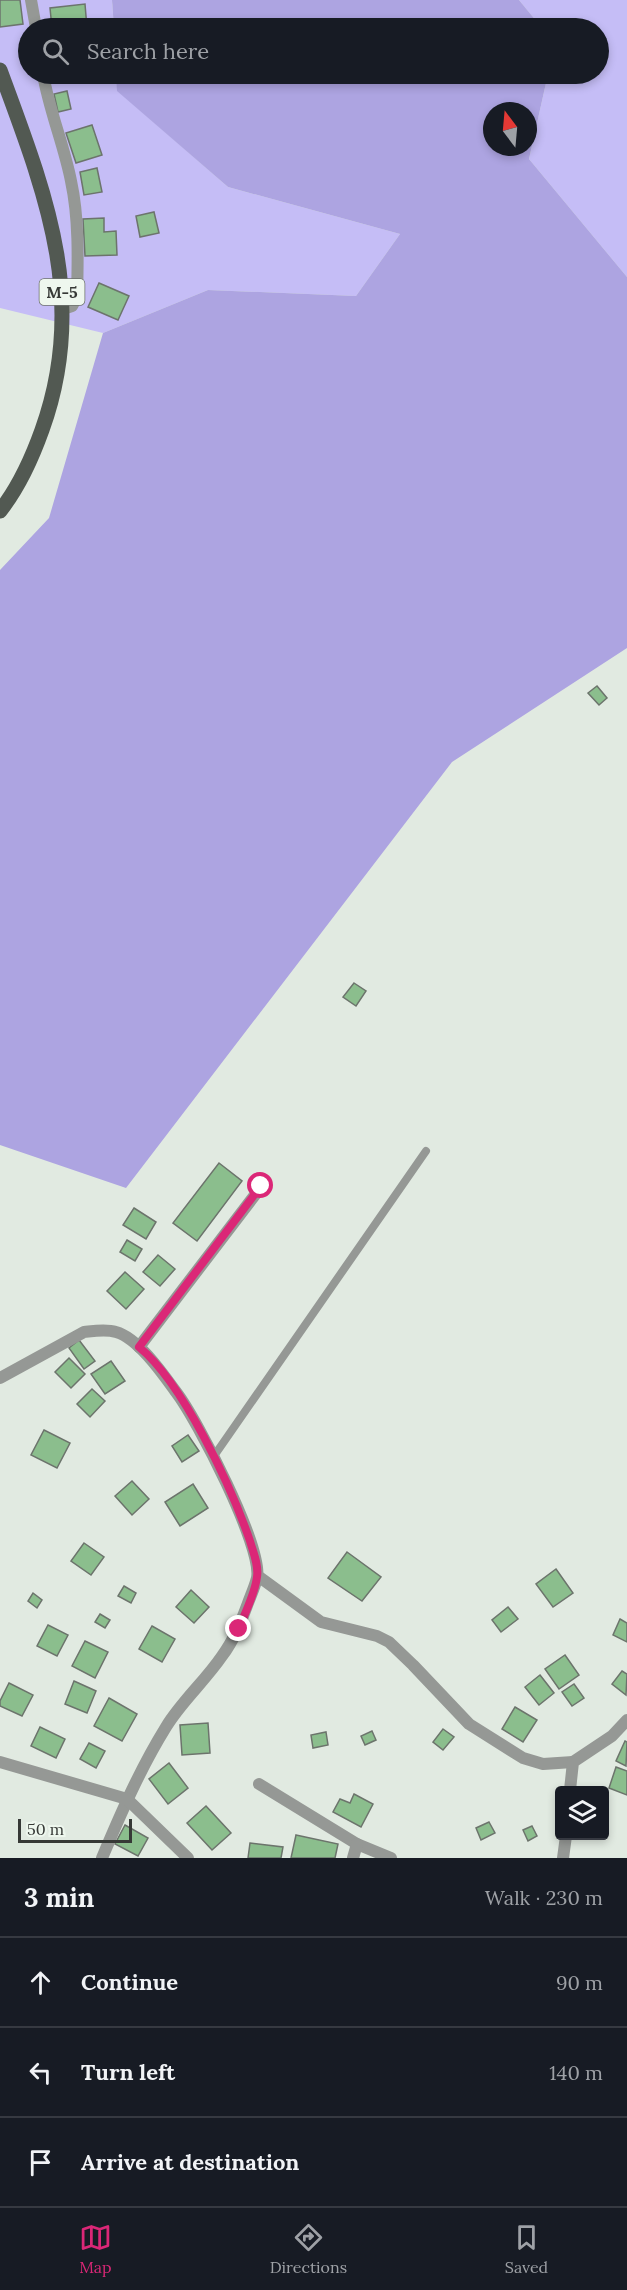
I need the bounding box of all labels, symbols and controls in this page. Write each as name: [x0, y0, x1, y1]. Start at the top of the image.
search box: [18, 18, 609, 84]
icon: search: [39, 35, 72, 68]
text: Search here: [87, 37, 209, 65]
north arrow: [483, 102, 537, 156]
road number: M-5: [40, 279, 84, 305]
route start: [247, 1172, 273, 1198]
route end: [225, 1615, 251, 1641]
map controls: [555, 1786, 609, 1840]
button: layers: [555, 1786, 609, 1840]
scale bar: [18, 1816, 132, 1844]
text: 50 m: [27, 1819, 64, 1839]
text: 3 min: [24, 1881, 94, 1914]
text: Walk · 230 m: [485, 1885, 603, 1910]
icon: ahead: [24, 1966, 57, 1999]
text: Continue: [81, 1968, 178, 1996]
text: 90 m: [556, 1970, 603, 1995]
icon: left: [24, 2056, 57, 2089]
text: Turn left: [81, 2058, 175, 2086]
text: 140 m: [549, 2060, 603, 2085]
icon: arrive: [24, 2146, 57, 2179]
text: Arrive at destination: [81, 2148, 299, 2176]
tab: Map: [79, 2221, 112, 2277]
tab: Directions: [270, 2221, 347, 2277]
tab: Saved: [505, 2221, 548, 2277]

